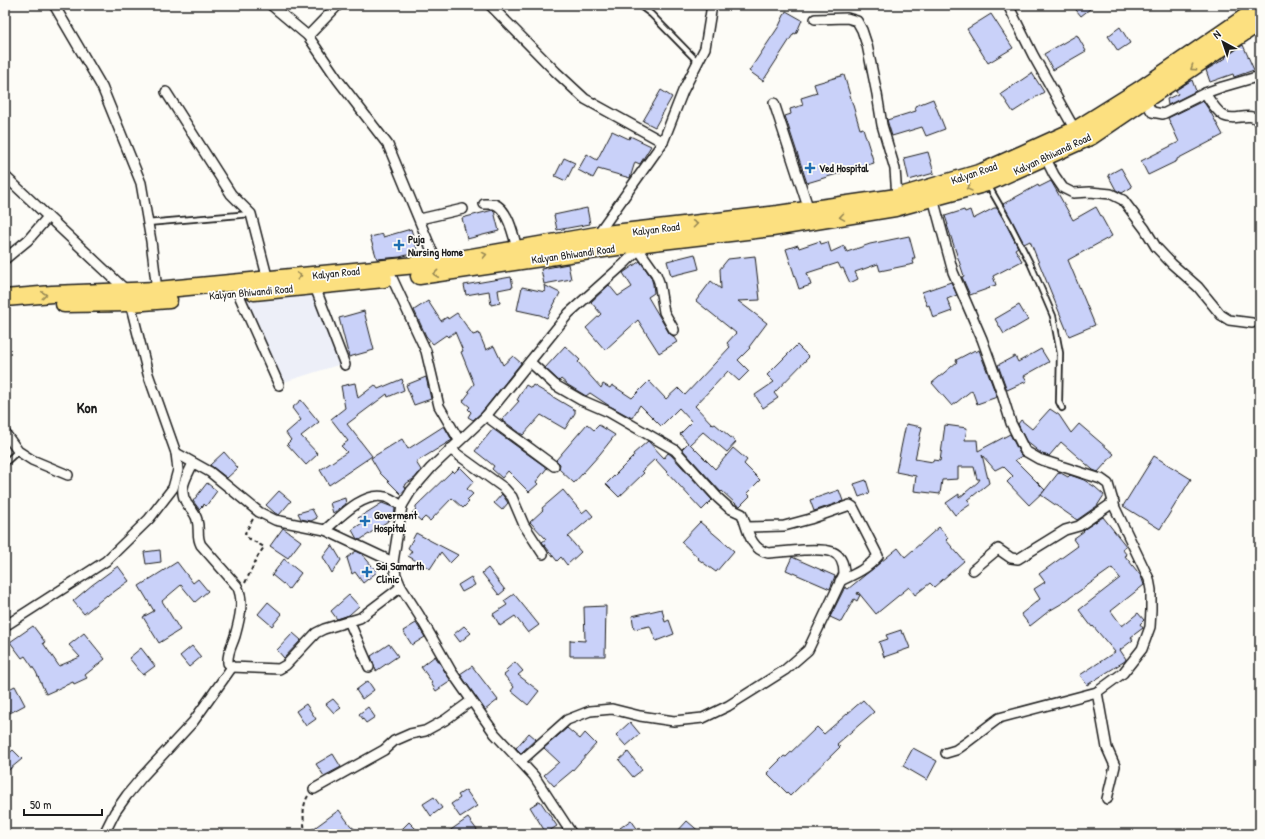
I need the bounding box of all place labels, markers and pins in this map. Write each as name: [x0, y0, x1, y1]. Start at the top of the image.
place label: Ved Hospital: [819, 161, 869, 176]
marker: Ved Hospital: [804, 162, 816, 174]
place label: Puja Nursing Home: [408, 232, 464, 260]
marker: Puja Nursing Home: [393, 239, 405, 251]
place label: Goverment Hospital: [374, 508, 419, 536]
marker: Goverment Hospital: [359, 515, 371, 527]
place label: Sai Samarth Clinic: [376, 559, 425, 586]
marker: Sai Samarth Clinic: [361, 566, 373, 578]

